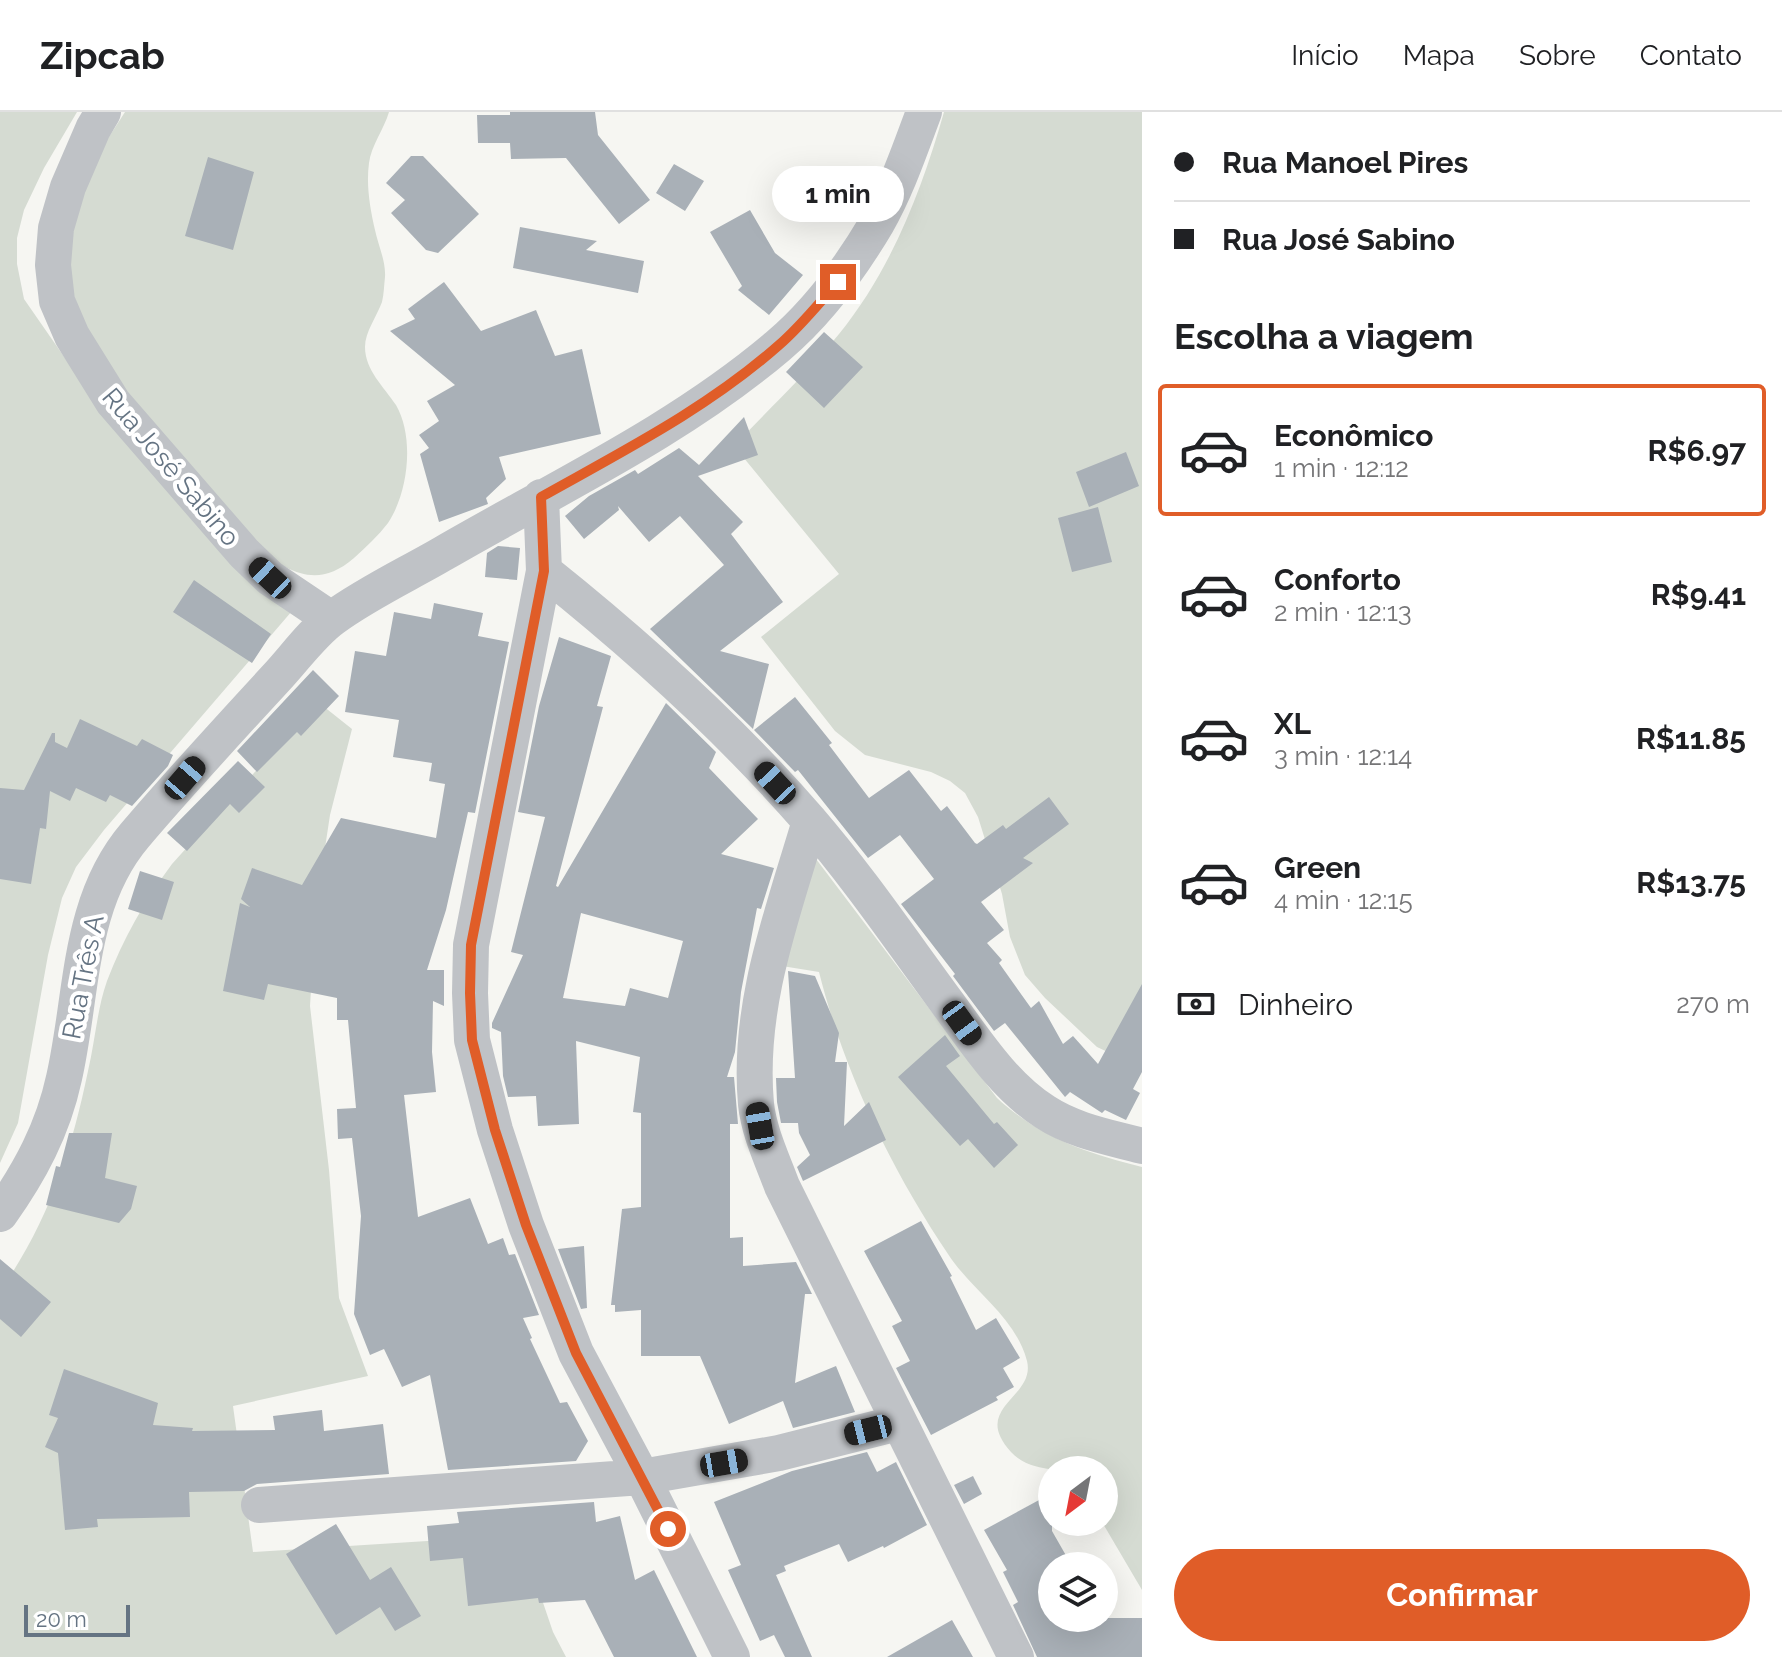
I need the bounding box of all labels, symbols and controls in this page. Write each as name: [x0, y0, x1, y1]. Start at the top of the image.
text: Zipcab: [40, 33, 165, 78]
text: Início: [1291, 39, 1359, 72]
text: Mapa: [1403, 39, 1475, 72]
text: Sobre: [1519, 39, 1596, 72]
text: Contato: [1640, 39, 1742, 72]
text: Rua Manoel Pires: [1222, 145, 1468, 180]
callout: 1 min: [772, 166, 904, 222]
text: 1 min: [805, 179, 871, 209]
text: Rua José Sabino: [1222, 222, 1455, 257]
route end: [820, 264, 856, 300]
text: Escolha a viagem: [1174, 315, 1474, 357]
street label: Rua José Sabino: [96, 382, 246, 552]
icon: car: [1178, 414, 1250, 486]
text: Econômico: [1274, 418, 1434, 453]
text: R$6.97: [1648, 433, 1746, 468]
text: 1 min · 12:12: [1274, 453, 1409, 483]
car: [244, 553, 296, 603]
icon: car: [1178, 558, 1250, 630]
text: Conforto: [1274, 562, 1401, 597]
text: R$9.41: [1651, 577, 1746, 612]
text: 2 min · 12:13: [1274, 597, 1412, 627]
icon: car: [1178, 702, 1250, 774]
text: XL: [1274, 706, 1311, 741]
text: R$11.85: [1636, 721, 1746, 756]
text: 3 min · 12:14: [1274, 741, 1412, 771]
car: [160, 752, 210, 804]
car: [750, 757, 800, 809]
icon: car: [1178, 846, 1250, 918]
text: Green: [1274, 850, 1361, 885]
text: R$13.75: [1636, 865, 1746, 900]
text: 4 min · 12:15: [1274, 885, 1413, 915]
street label: Rua Três A: [56, 912, 110, 1042]
icon: cash: [1174, 982, 1218, 1026]
text: Dinheiro: [1238, 987, 1353, 1022]
text: 270 m: [1676, 989, 1750, 1019]
car: [938, 997, 986, 1049]
car: [744, 1100, 776, 1152]
car: [842, 1413, 894, 1447]
car: [698, 1447, 750, 1479]
north arrow: [1038, 1456, 1118, 1536]
map controls: [1038, 1456, 1118, 1632]
route start: [650, 1511, 686, 1547]
button: Confirmar: [1174, 1549, 1750, 1641]
button: layers: [1038, 1552, 1118, 1632]
scale bar: [24, 1601, 130, 1637]
text: 20 m: [36, 1606, 87, 1632]

